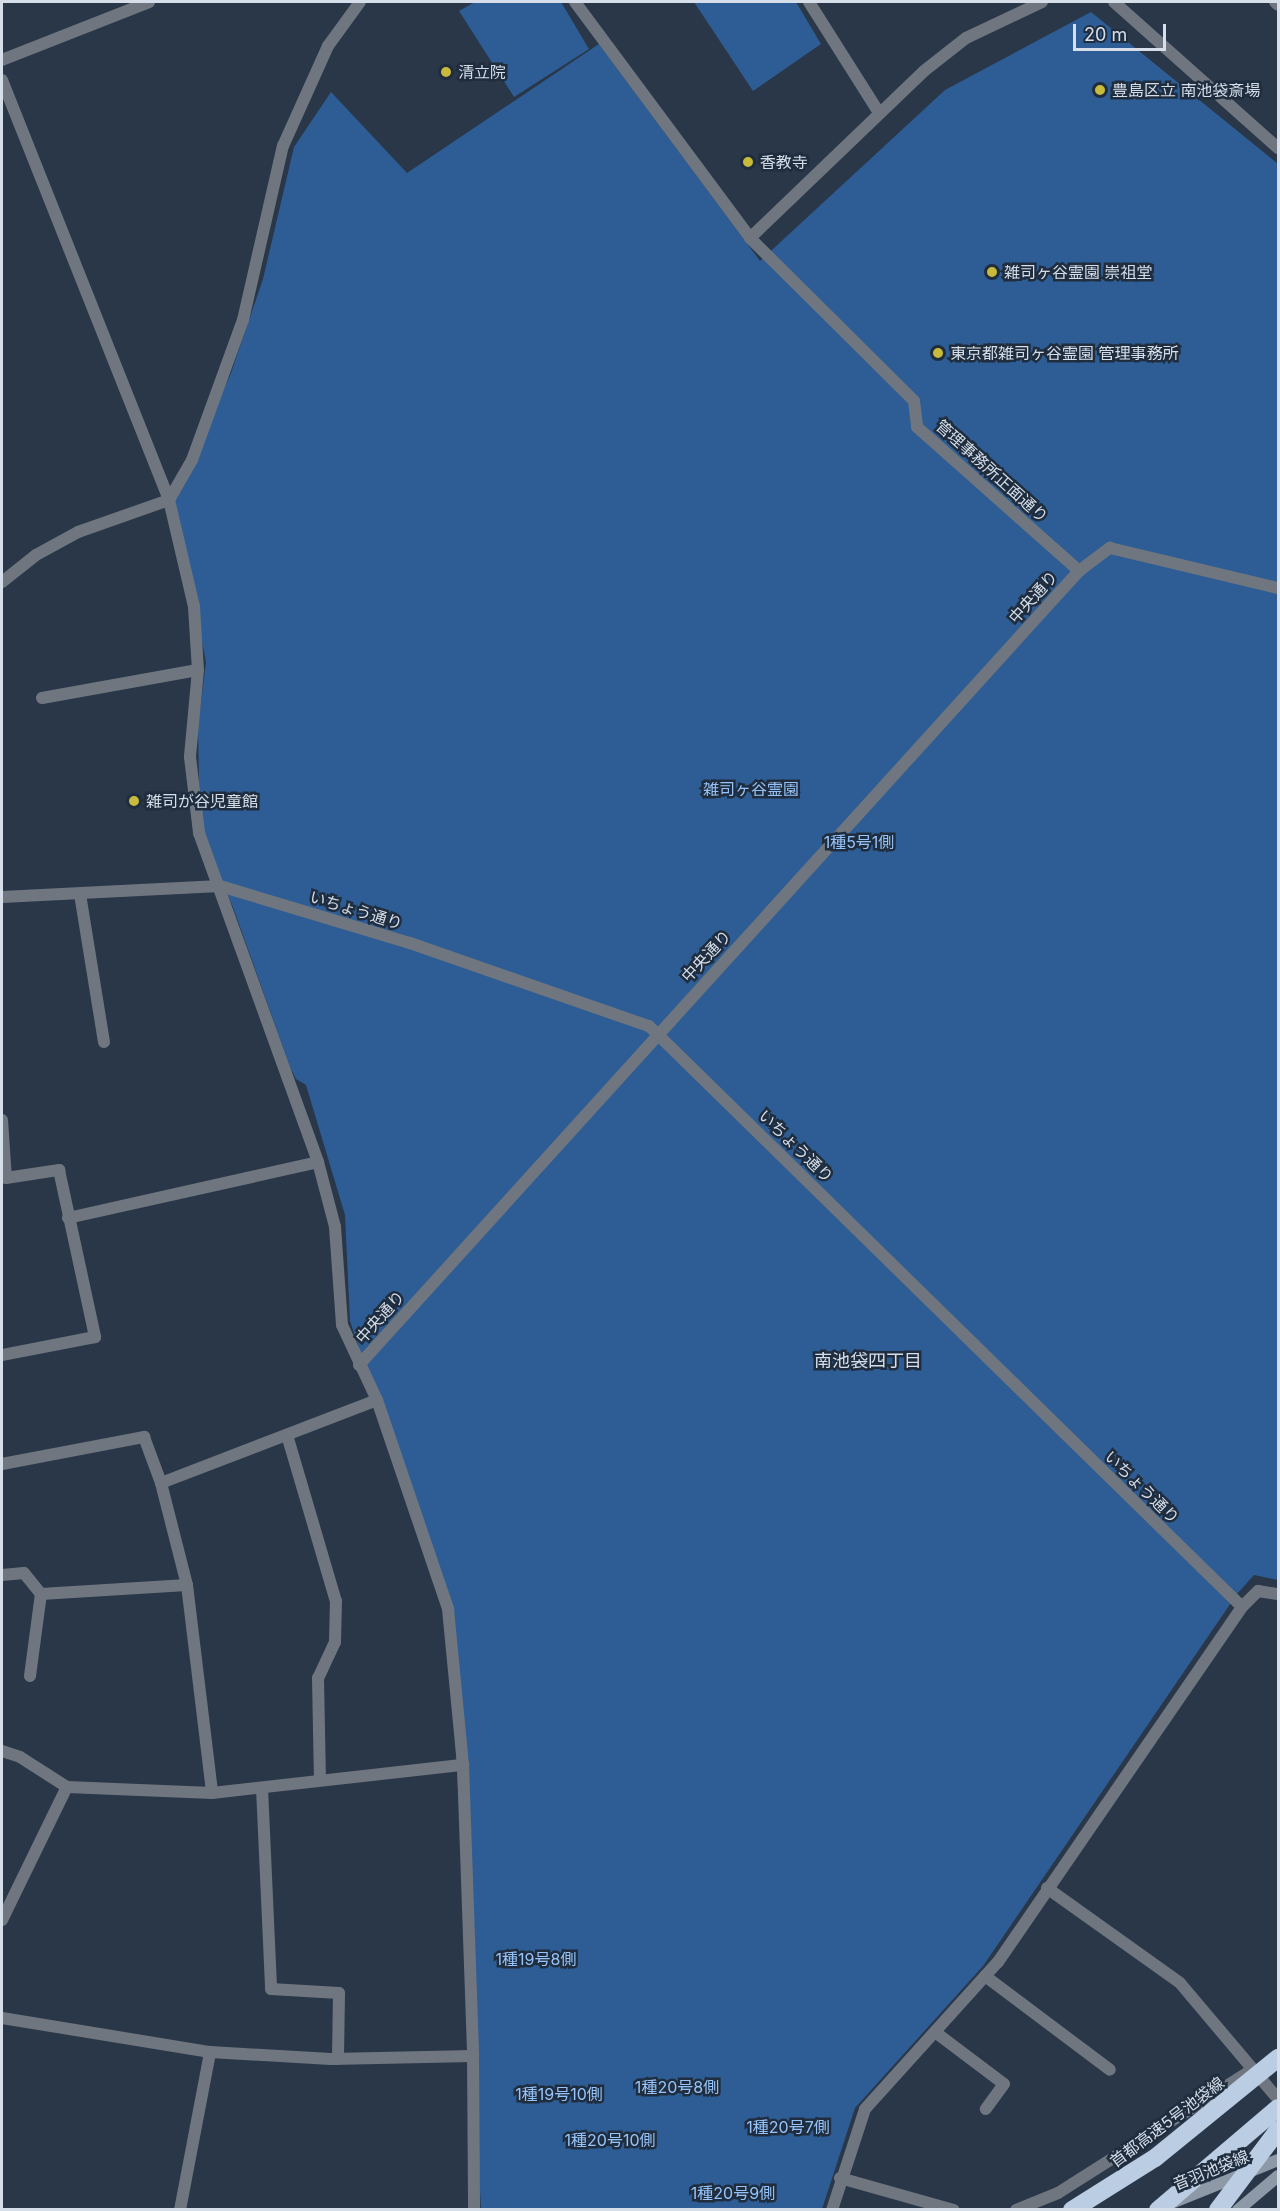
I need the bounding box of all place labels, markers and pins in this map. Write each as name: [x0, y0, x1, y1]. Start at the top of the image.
place label: 清立院: [458, 62, 506, 82]
marker: 清立院: [439, 65, 453, 79]
place label: 豊島区立 南池袋斎場: [1112, 80, 1260, 100]
marker: 豊島区立 南池袋斎場: [1093, 83, 1107, 97]
place label: 香教寺: [760, 152, 808, 172]
marker: 香教寺: [741, 155, 755, 169]
place label: 雑司ヶ谷霊園 崇祖堂: [1004, 262, 1152, 282]
marker: 雑司ヶ谷霊園 崇祖堂: [985, 265, 999, 279]
place label: 東京都雑司ヶ谷霊園 管理事務所: [950, 343, 1178, 363]
marker: 東京都雑司ヶ谷霊園 管理事務所: [931, 346, 945, 360]
place label: 雑司が谷児童館: [146, 791, 258, 811]
marker: 雑司が谷児童館: [127, 794, 141, 808]

